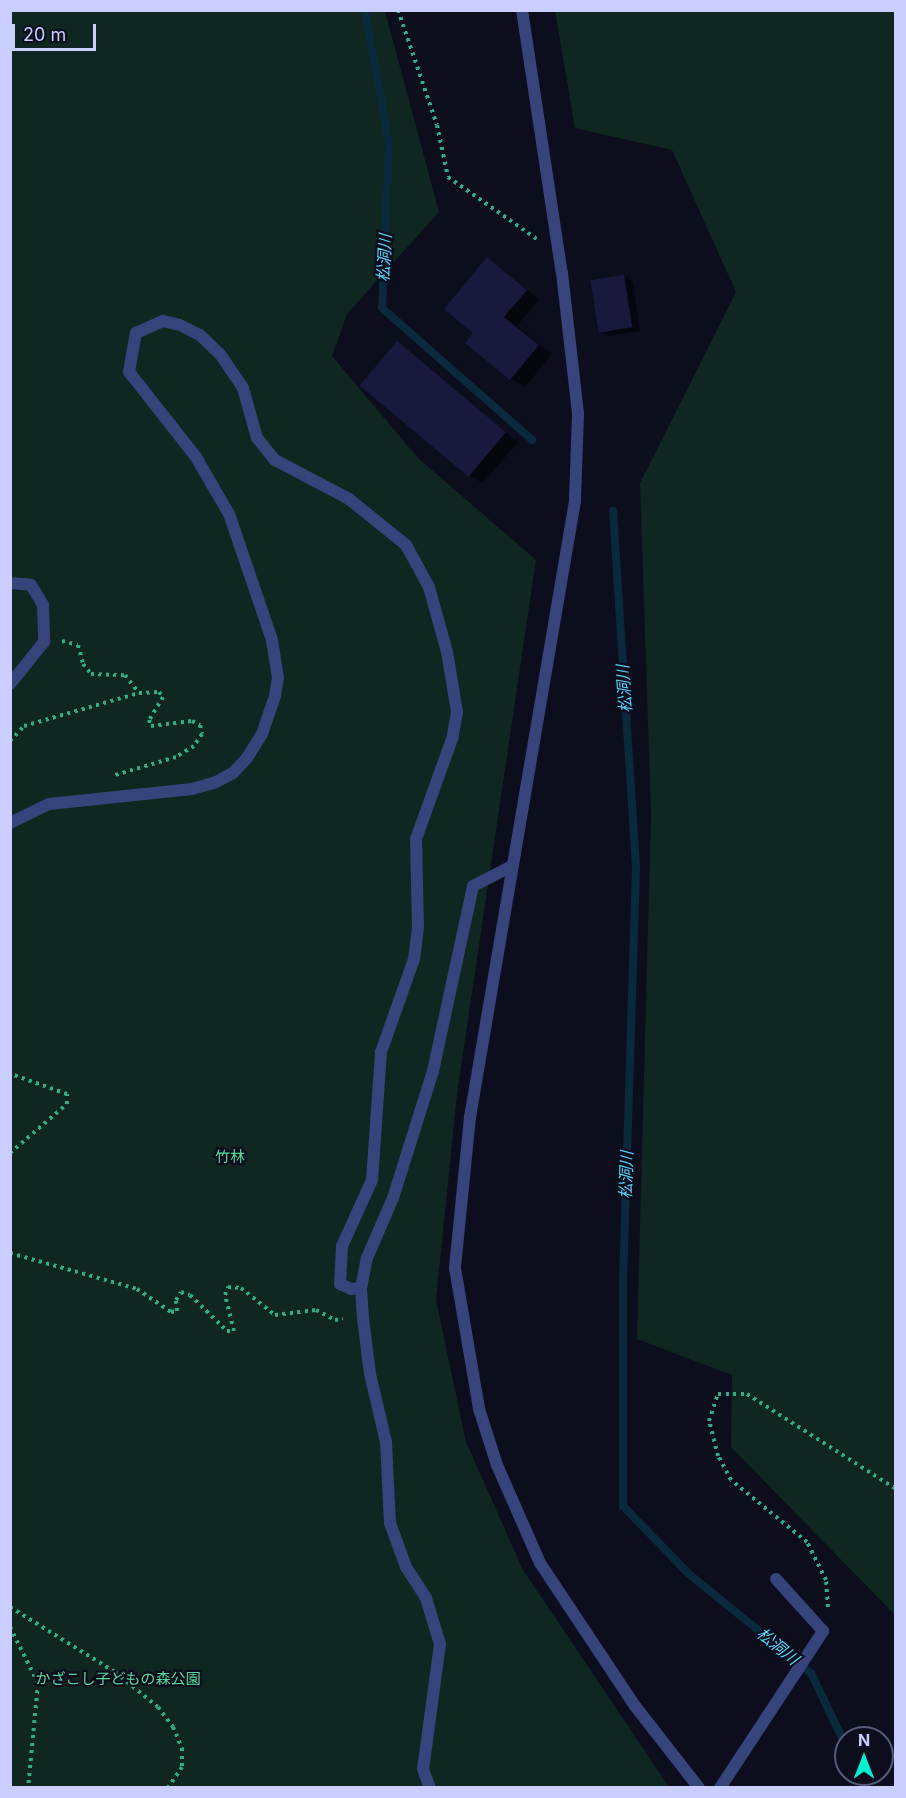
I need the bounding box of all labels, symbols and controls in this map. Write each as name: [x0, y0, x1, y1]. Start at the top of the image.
scale bar: [15, 12, 99, 50]
text: 20 m: [23, 24, 66, 45]
water label: 松洞川: [373, 234, 395, 282]
water label: 松洞川: [613, 664, 635, 714]
park label: 竹林: [215, 1148, 245, 1166]
water label: 松洞川: [616, 1151, 636, 1199]
water label: 松洞川: [753, 1623, 803, 1669]
park label: かざこし子どもの森公園: [36, 1670, 200, 1688]
north arrow: [834, 1726, 894, 1786]
text: N: [858, 1730, 870, 1750]

